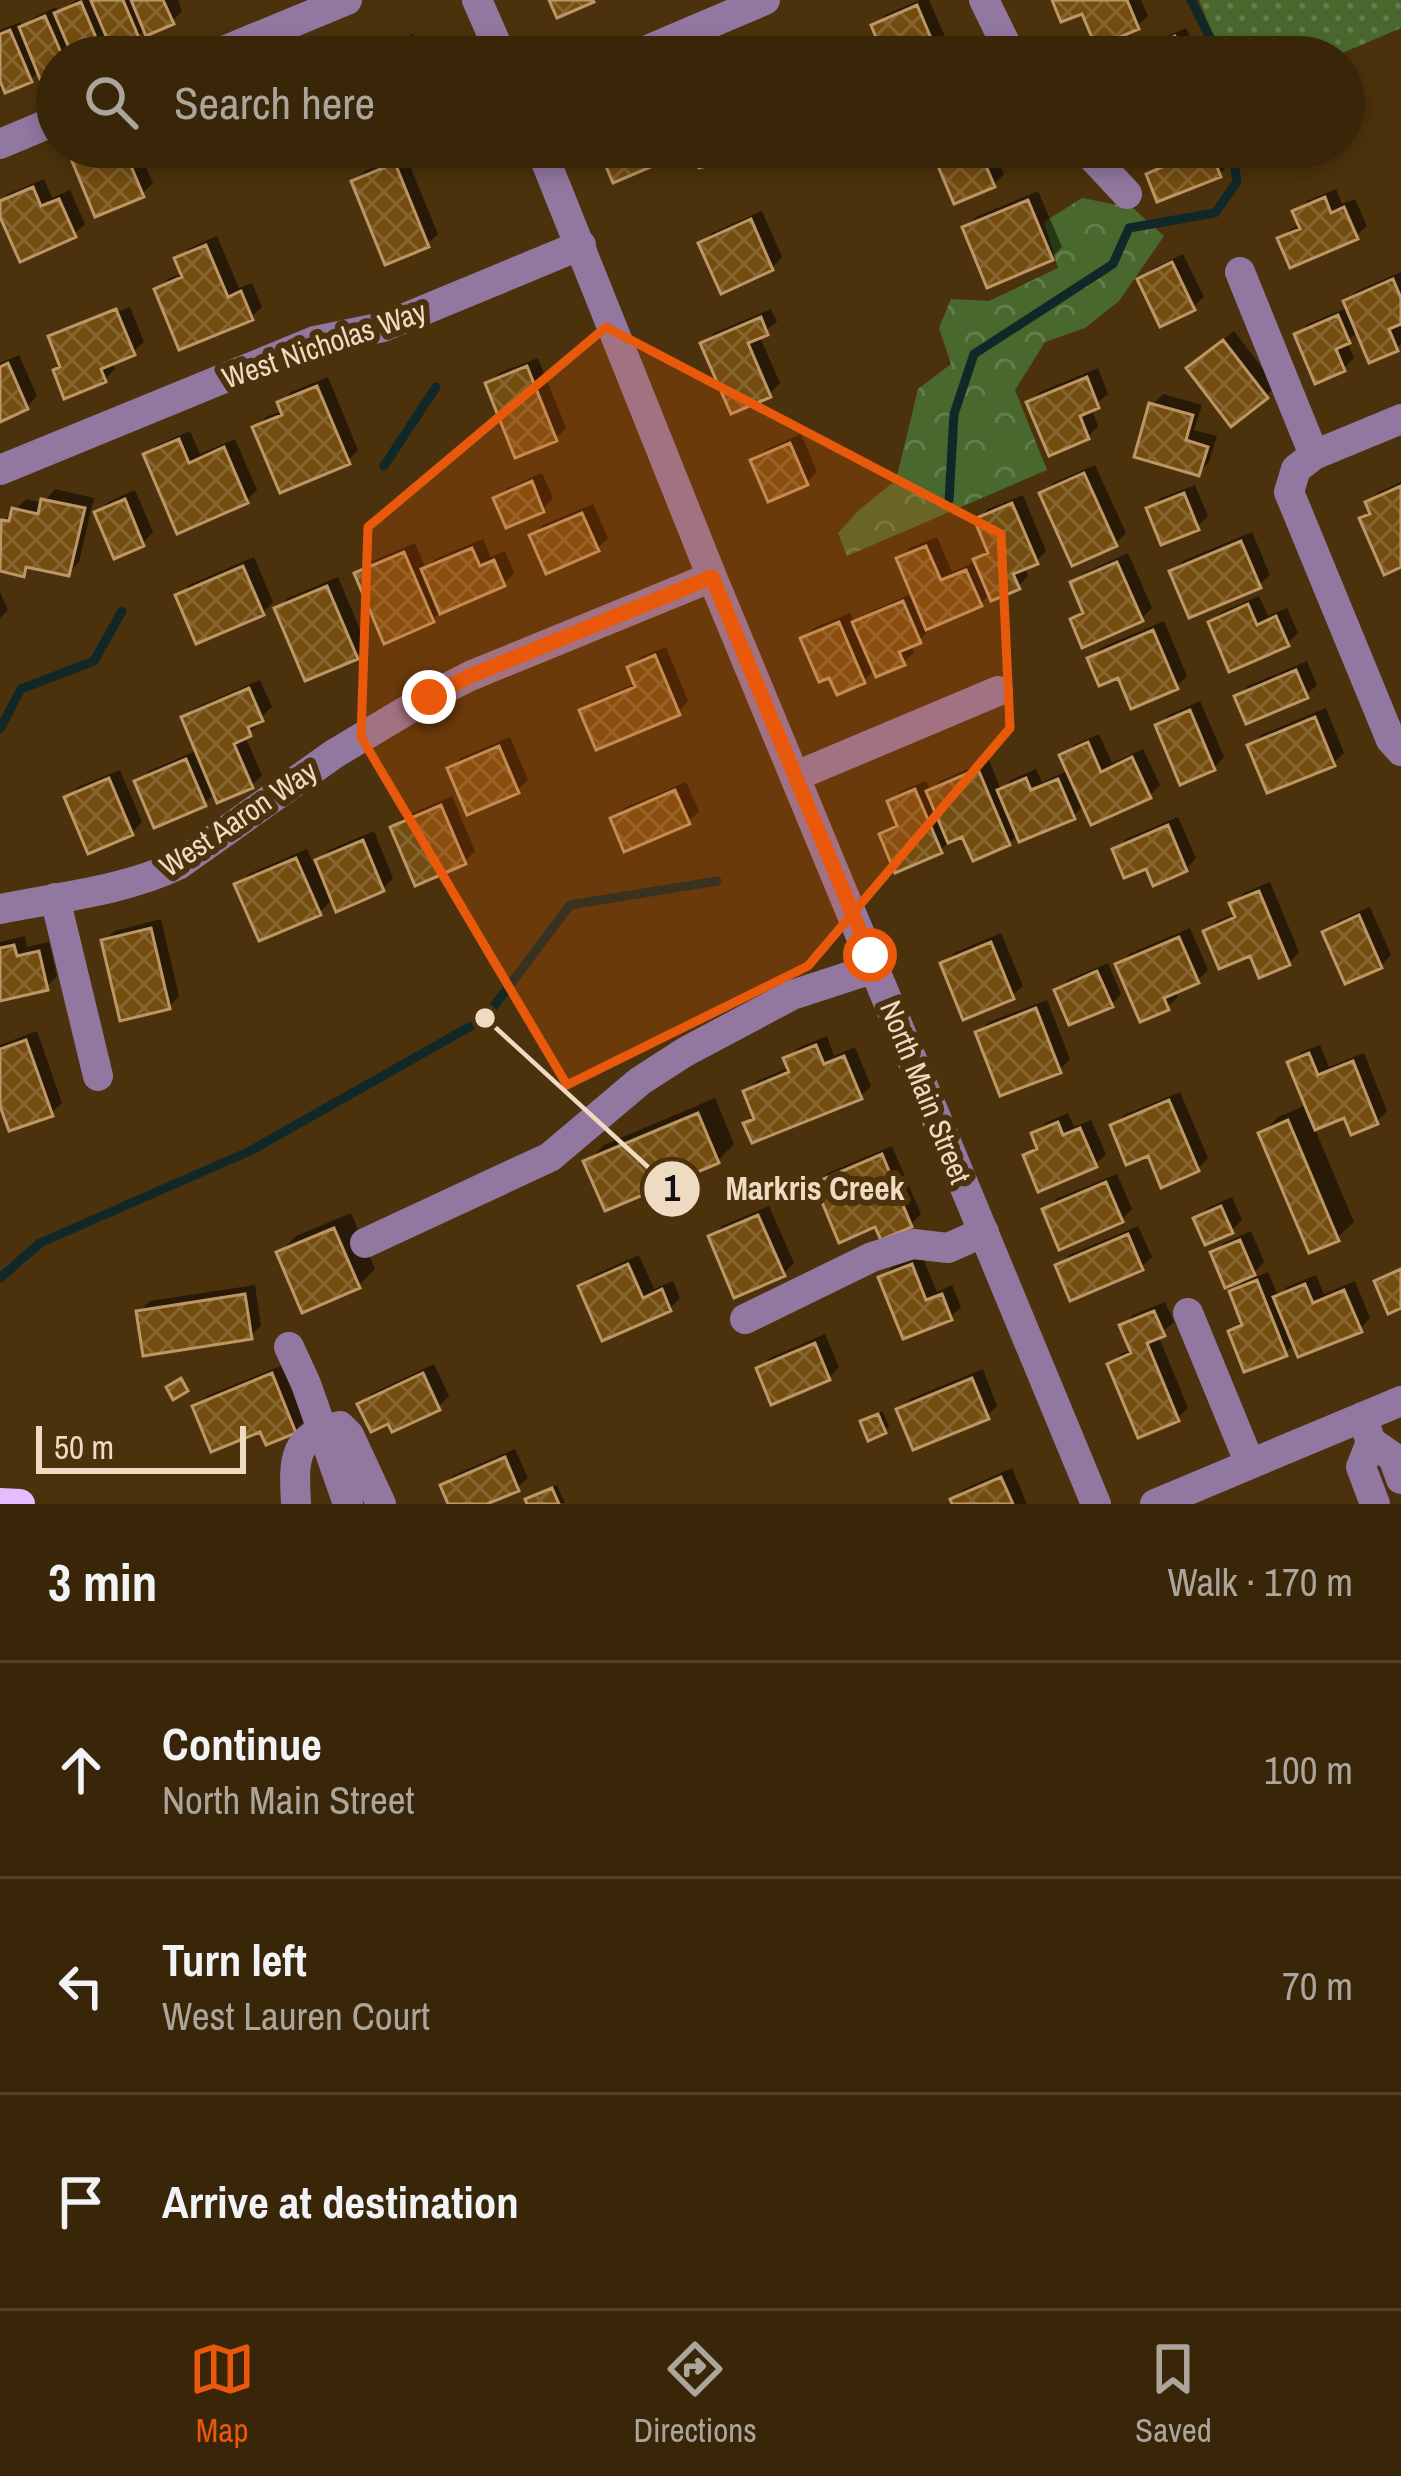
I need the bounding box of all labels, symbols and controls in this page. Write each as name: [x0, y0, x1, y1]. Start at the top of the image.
search box: [36, 36, 1365, 168]
icon: search: [78, 69, 144, 135]
text: Search here: [174, 72, 375, 133]
street label: West Nicholas Way: [217, 290, 432, 398]
route end: [402, 670, 456, 724]
street label: West Aaron Way: [151, 750, 325, 885]
route start: [843, 928, 897, 982]
street label: North Main Street: [871, 994, 981, 1190]
callout: Markris Creek: [642, 1154, 929, 1223]
text: 1: [664, 1164, 681, 1212]
text: Markris Creek: [726, 1166, 905, 1210]
scale bar: [36, 1420, 246, 1473]
text: 50 m: [54, 1425, 114, 1469]
text: 3 min: [48, 1548, 157, 1617]
text: Walk · 170 m: [1168, 1556, 1353, 1608]
text: Continue: [162, 1713, 322, 1774]
icon: ahead: [48, 1737, 114, 1803]
text: 100 m: [1264, 1744, 1353, 1796]
text: North Main Street: [162, 1774, 414, 1826]
text: Turn left: [162, 1929, 307, 1990]
icon: left: [48, 1953, 114, 2019]
text: 70 m: [1282, 1960, 1353, 2012]
text: West Lauren Court: [162, 1990, 430, 2042]
icon: arrive: [48, 2169, 114, 2235]
text: Arrive at destination: [162, 2171, 519, 2232]
tab: Map: [189, 2336, 255, 2452]
tab: Directions: [633, 2336, 757, 2452]
tab: Saved: [1135, 2336, 1212, 2452]

